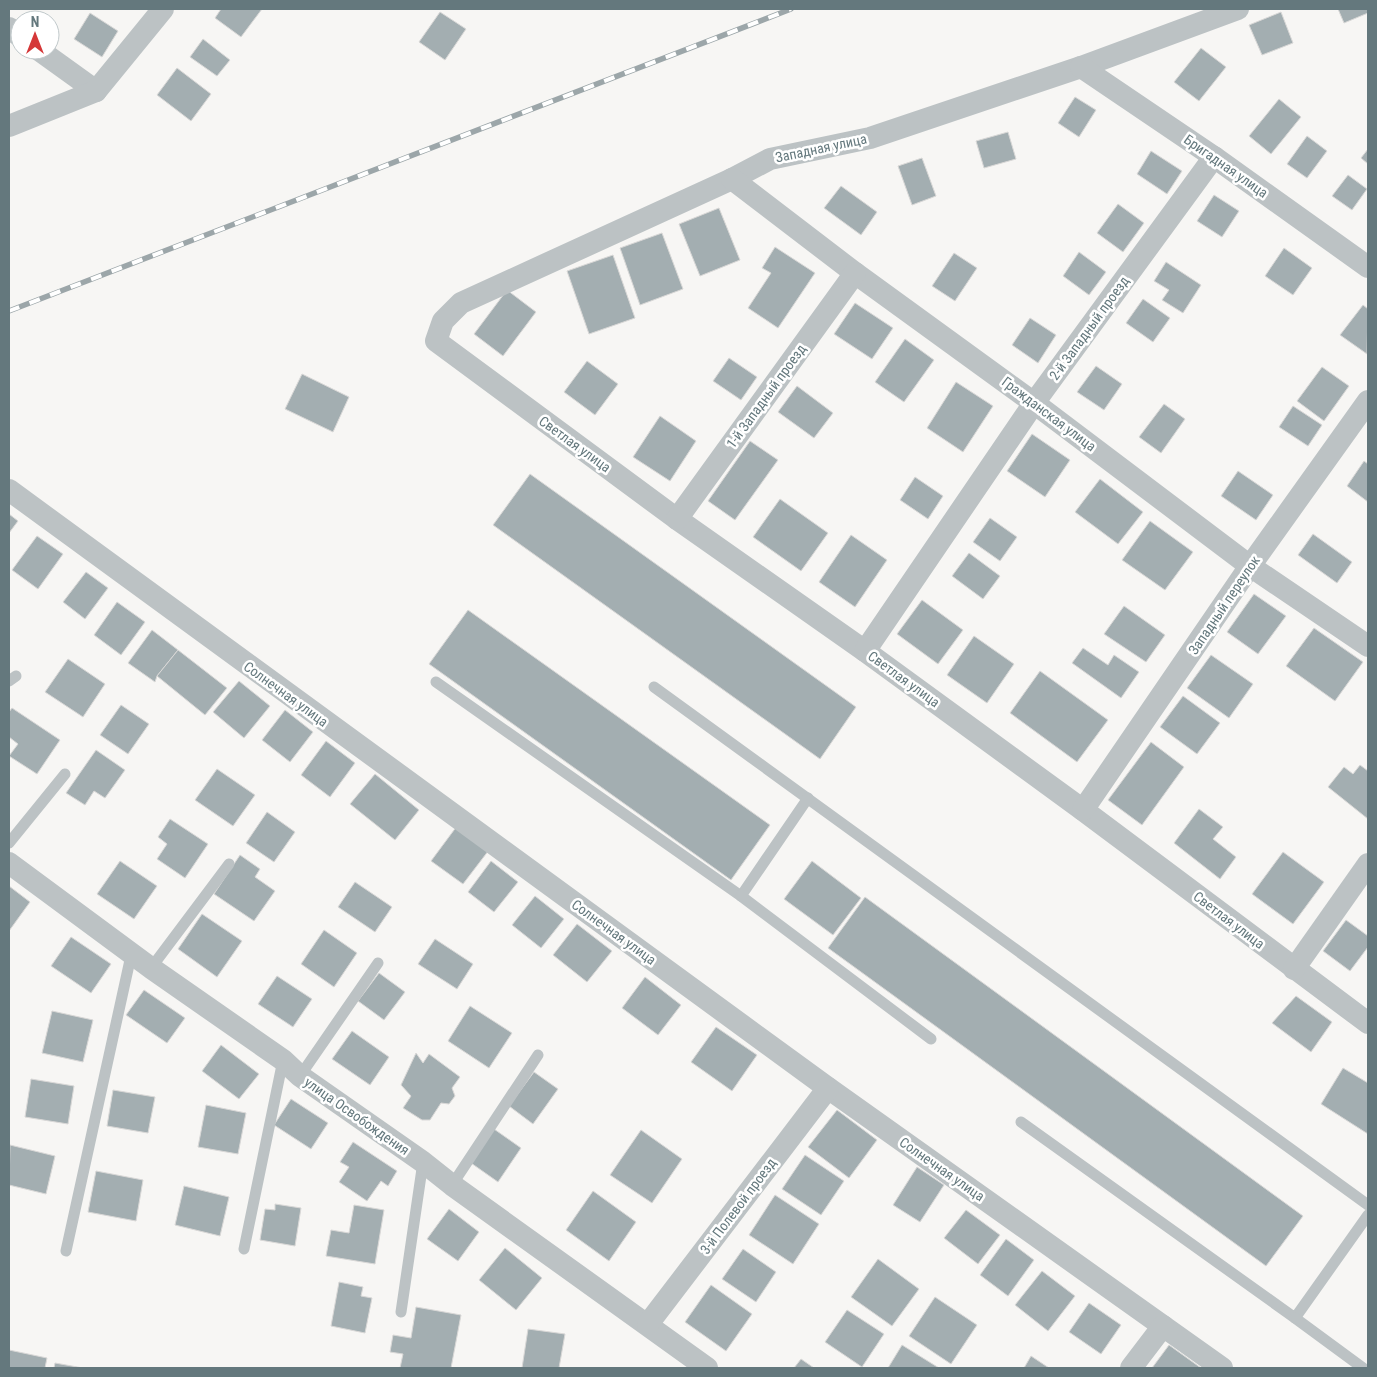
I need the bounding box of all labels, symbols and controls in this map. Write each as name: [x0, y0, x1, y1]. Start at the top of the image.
north arrow: [10, 10, 60, 60]
text: N: [31, 14, 39, 30]
street label: Западная улица: [774, 131, 868, 165]
street label: Бригадная улица: [1181, 131, 1271, 201]
street label: 2-й Западный проезд: [1046, 273, 1132, 383]
street label: 1-й Западный проезд: [723, 341, 809, 451]
street label: Гражданская улица: [999, 373, 1099, 455]
street label: Светлая улица: [536, 413, 614, 475]
street label: Западный переулок: [1185, 552, 1263, 657]
street label: Светлая улица: [865, 648, 943, 710]
street label: Солнечная улица: [241, 658, 331, 730]
street label: Светлая улица: [1190, 888, 1268, 952]
street label: Солнечная улица: [569, 896, 659, 968]
street label: улица Освобождения: [302, 1074, 412, 1158]
street label: Солнечная улица: [896, 1134, 988, 1204]
street label: 3-й Полевой проезд: [697, 1155, 780, 1257]

